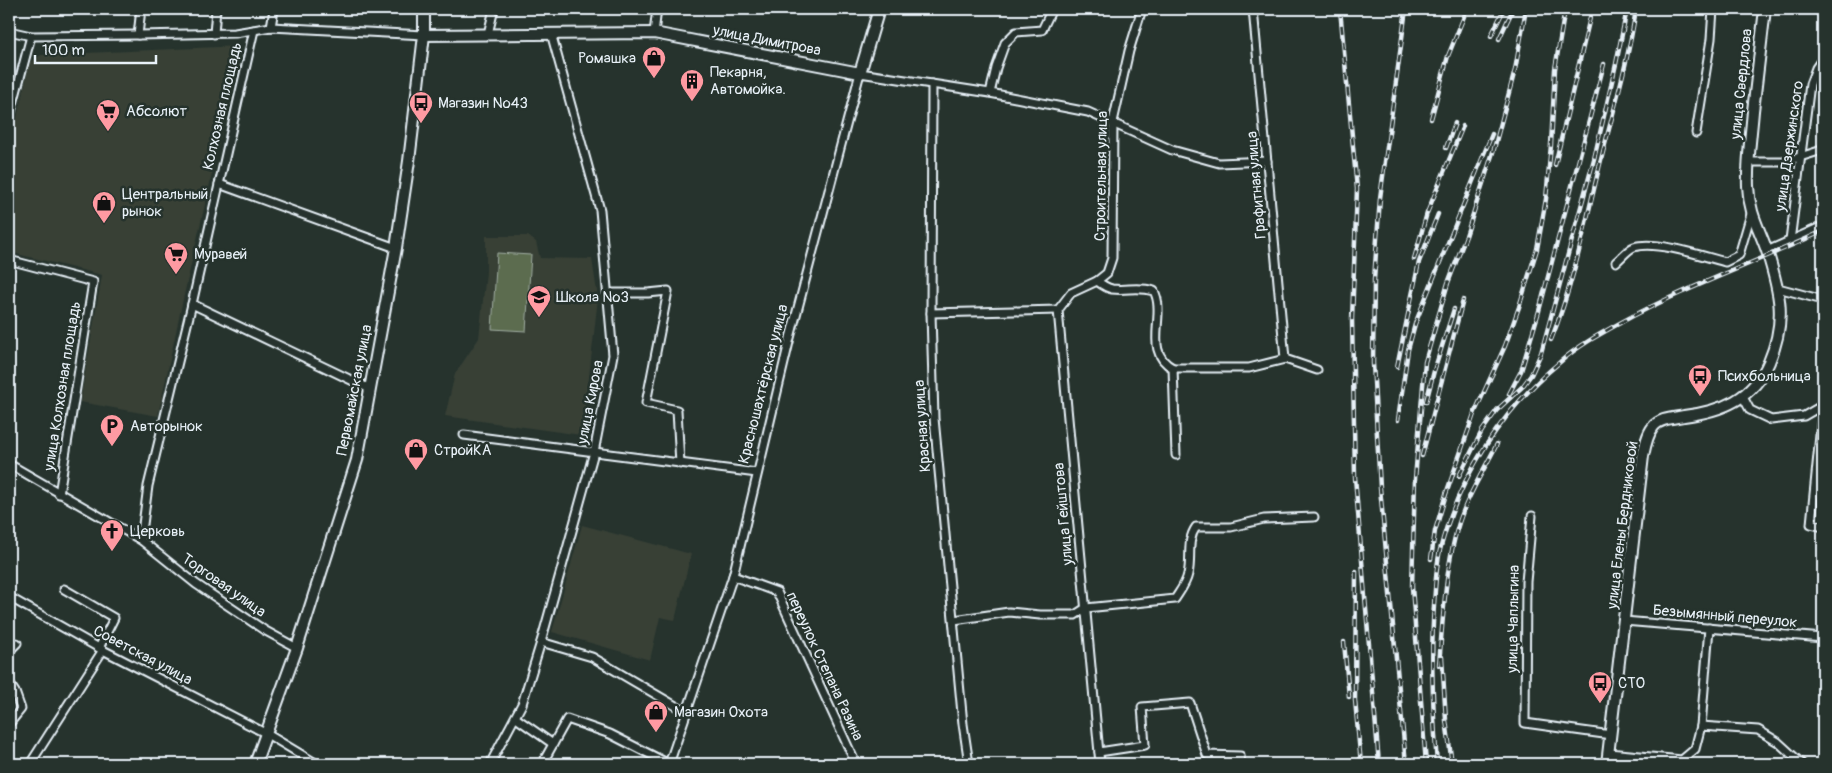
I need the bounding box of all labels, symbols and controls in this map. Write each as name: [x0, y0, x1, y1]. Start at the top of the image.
street label: улица Димитрова: [710, 20, 823, 60]
street label: улица Свердлова: [1726, 28, 1757, 141]
scale bar: [35, 32, 156, 64]
street label: Колхозная площадь: [199, 40, 246, 172]
text: 100 m: [42, 41, 85, 60]
shop icon: Ромашка: [641, 45, 667, 79]
place label: Ромашка: [578, 49, 636, 68]
place label: Пекарня, Автомойка.: [710, 63, 786, 99]
building icon: Пекарня, Автомойка.: [679, 68, 705, 102]
street label: улица Дзержинского: [1771, 80, 1808, 214]
bus stop icon: Магазин №43: [408, 90, 434, 124]
place label: Магазин №43: [438, 94, 528, 113]
supermarket icon: Абсолют: [95, 98, 121, 132]
place label: Абсолют: [126, 102, 188, 121]
street label: Строительная улица: [1091, 111, 1112, 241]
street label: Графитная улица: [1242, 130, 1271, 240]
place label: Центральный рынок: [122, 185, 208, 221]
shop icon: Центральный рынок: [91, 190, 117, 224]
supermarket icon: Муравей: [163, 241, 189, 275]
place label: Муравей: [194, 245, 247, 264]
school or university icon: Школа №3: [526, 284, 552, 318]
place label: Школа №3: [556, 288, 629, 307]
street label: улица Колхозная площадь: [40, 300, 85, 473]
street label: Красношахтёрская улица: [734, 302, 793, 466]
street label: Первомайская улица: [332, 323, 377, 457]
street label: улица Кирова: [573, 358, 608, 447]
bus stop icon: Психбольница: [1687, 363, 1713, 397]
place label: Психбольница: [1718, 367, 1811, 386]
street label: Красная улица: [910, 379, 935, 473]
parking icon: Авторынок: [99, 413, 125, 447]
place label: Авторынок: [130, 417, 203, 436]
shop icon: СтройКА: [403, 437, 429, 471]
street label: улица Елены Бердниковой: [1603, 440, 1642, 611]
place label: СтройКА: [434, 441, 492, 460]
street label: улица Гейштова: [1050, 462, 1078, 567]
church icon: Церковь: [99, 518, 125, 552]
place label: Церковь: [130, 522, 185, 541]
street label: Торговая улица: [178, 549, 270, 621]
street label: улица Чаплыгина: [1503, 565, 1524, 674]
street label: переулок Степана Разина: [782, 589, 867, 744]
street label: Безымянный переулок: [1652, 601, 1798, 632]
street label: Советская улица: [90, 621, 196, 690]
bus stop icon: СТО: [1587, 670, 1613, 704]
place label: СТО: [1618, 674, 1645, 693]
shop icon: Магазин Охота: [643, 699, 669, 733]
place label: Магазин Охота: [674, 703, 768, 722]

